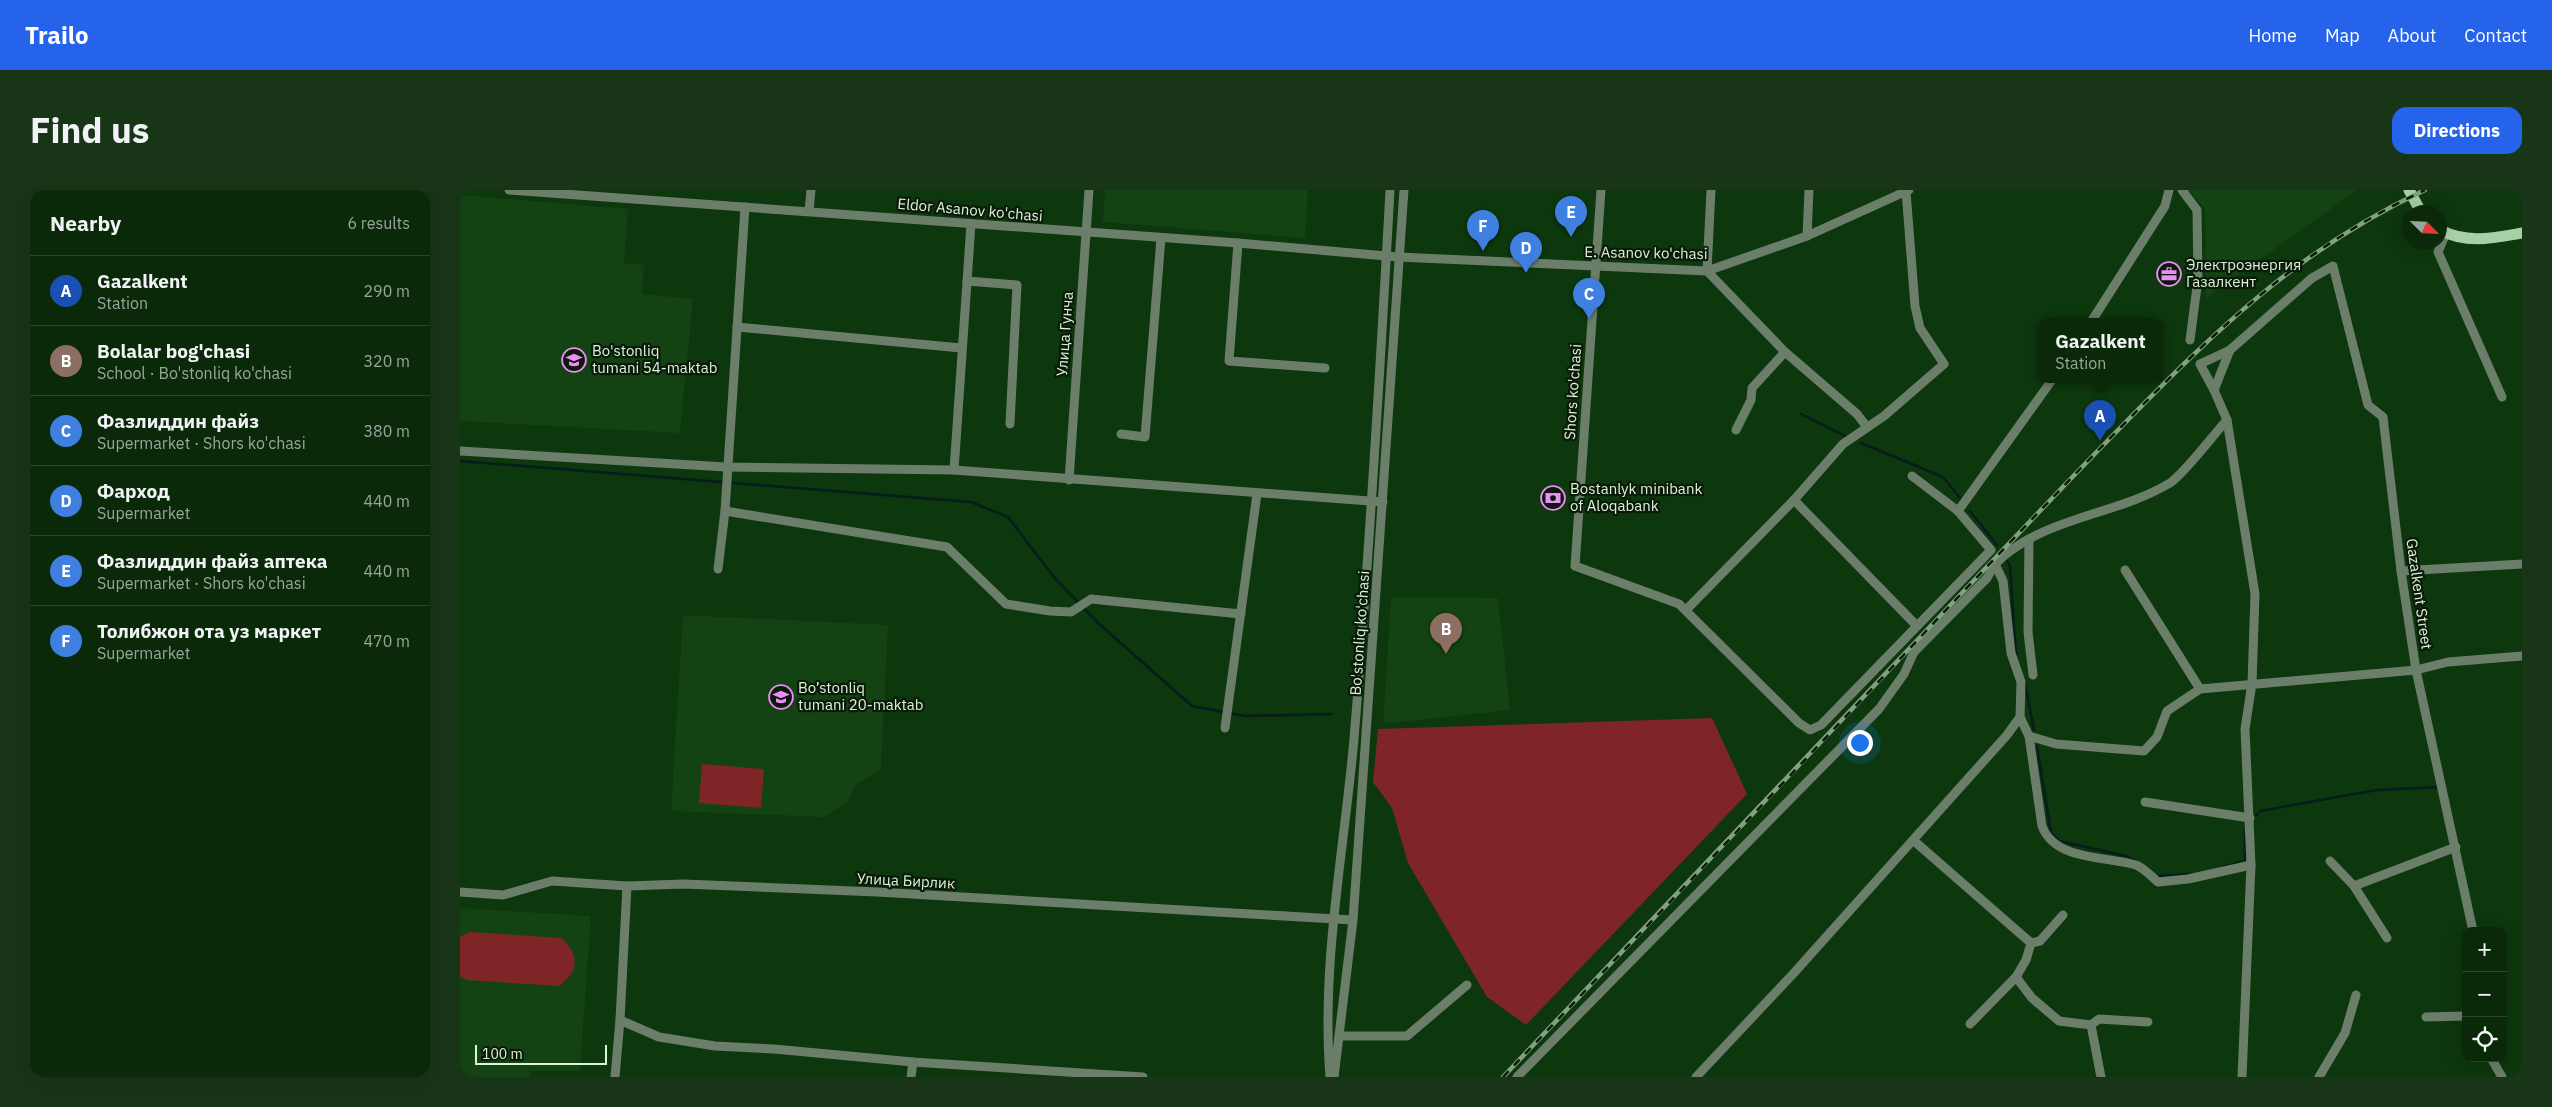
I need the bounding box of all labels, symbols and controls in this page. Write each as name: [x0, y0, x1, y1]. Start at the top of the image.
text: Trailo: [25, 19, 89, 51]
text: Home: [2249, 24, 2297, 47]
text: Map: [2325, 24, 2360, 47]
text: About: [2388, 24, 2436, 47]
text: Contact: [2464, 24, 2527, 47]
text: Find us: [30, 107, 149, 153]
button: Directions: [2392, 107, 2522, 154]
street label: Eldor Asanov ko'chasi: [897, 194, 1044, 225]
pin: E: [1555, 196, 1587, 237]
north arrow: [2402, 205, 2447, 250]
text: Nearby: [50, 209, 121, 237]
pin: F: [1467, 210, 1499, 251]
text: 6 results: [347, 213, 410, 233]
pin: D: [1510, 232, 1542, 273]
street label: E. Asanov ko'chasi: [1584, 242, 1708, 263]
place label: Электроэнергия Газалкент: [2186, 255, 2301, 291]
office icon: Электроэнергия Газалкент: [2156, 261, 2182, 287]
text: Gazalkent: [97, 269, 188, 293]
pin: C: [1573, 278, 1605, 319]
text: A: [61, 281, 71, 301]
text: 290 m: [363, 281, 410, 301]
street label: Улица Гунча: [1052, 291, 1077, 377]
text: Station: [97, 293, 148, 313]
popup: [2038, 318, 2163, 383]
text: Gazalkent: [2055, 329, 2146, 353]
text: Bolalar bog'chasi: [97, 339, 250, 363]
place label: Bo'stonliq tumani 54-maktab: [592, 341, 718, 377]
street label: Shors ko'chasi: [1560, 343, 1585, 441]
school or university icon: Bo'stonliq tumani 54-maktab: [561, 347, 587, 373]
text: B: [61, 351, 71, 371]
text: 320 m: [363, 351, 410, 371]
text: Station: [2055, 353, 2106, 373]
text: School · Bo'stonliq ko'chasi: [97, 363, 292, 383]
pin: A: [2084, 400, 2116, 441]
text: Фазлиддин файз: [97, 409, 259, 433]
text: C: [61, 421, 71, 441]
text: 380 m: [363, 421, 410, 441]
text: Supermarket · Shors ko'chasi: [97, 433, 306, 453]
text: Фарход: [97, 479, 170, 503]
place label: Bostanlyk minibank of Aloqabank: [1570, 479, 1702, 515]
bank icon: Bostanlyk minibank of Aloqabank: [1540, 485, 1566, 511]
text: D: [60, 491, 72, 511]
text: 440 m: [363, 491, 410, 511]
text: Supermarket: [97, 503, 190, 523]
street label: Gazalkent Street: [2402, 537, 2437, 651]
text: Фазлиддин файз аптека: [97, 549, 328, 573]
text: E: [61, 561, 71, 581]
text: 440 m: [363, 561, 410, 581]
street label: Bo'stonliq ko'chasi: [1346, 570, 1373, 696]
text: Supermarket · Shors ko'chasi: [97, 573, 306, 593]
pin: B: [1430, 613, 1462, 654]
text: Толибжон ота уз маркет: [97, 619, 321, 643]
text: F: [61, 631, 71, 651]
text: 470 m: [363, 631, 410, 651]
text: Supermarket: [97, 643, 190, 663]
place label: Bo’stonliq tumani 20-maktab: [798, 678, 924, 714]
school or university icon: Bo’stonliq tumani 20-maktab: [768, 684, 794, 710]
your location: [1847, 730, 1873, 756]
street label: Улица Бирлик: [856, 868, 956, 893]
map controls: [2462, 927, 2507, 1062]
button: +: [2462, 927, 2507, 972]
button: −: [2462, 972, 2507, 1017]
button: locate: [2462, 1017, 2507, 1062]
scale bar: [475, 1042, 608, 1065]
text: 100 m: [482, 1045, 523, 1063]

